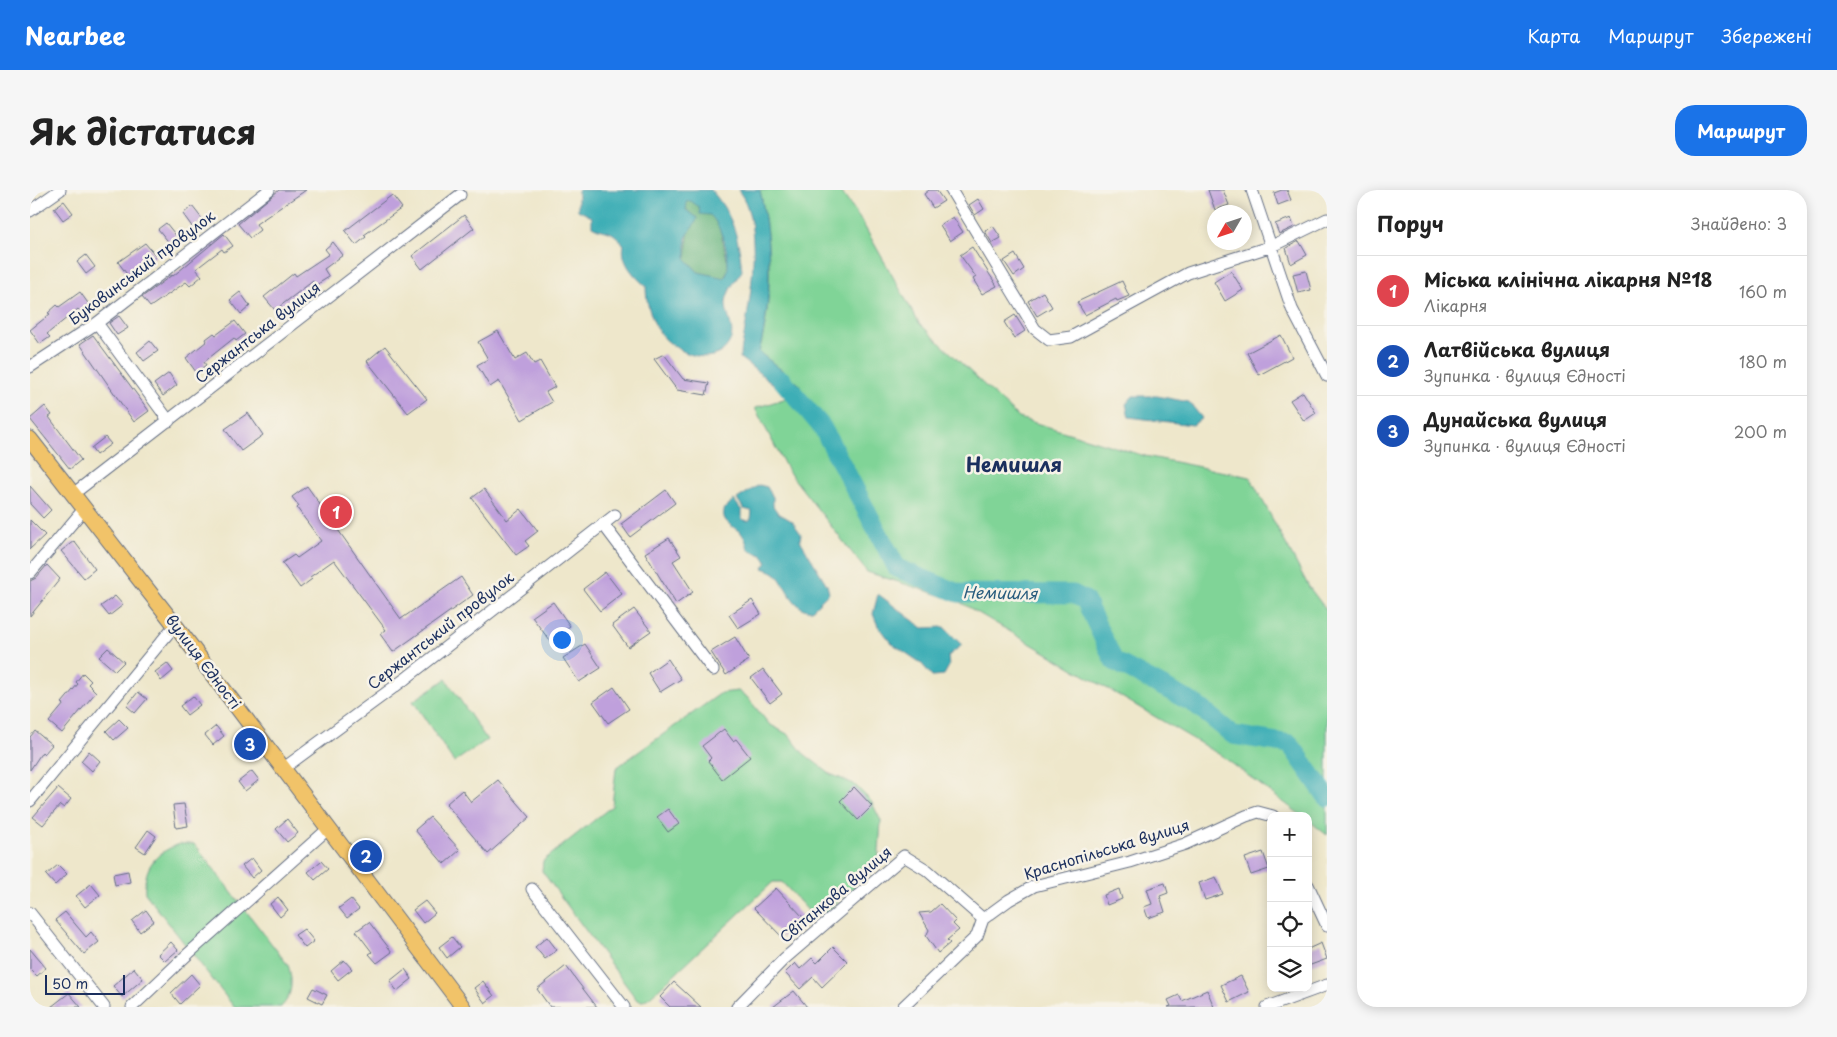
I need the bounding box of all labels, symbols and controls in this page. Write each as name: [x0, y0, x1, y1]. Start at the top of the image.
text: Nearbee: [25, 17, 126, 53]
text: Карта: [1527, 22, 1580, 49]
text: Маршрут: [1608, 22, 1693, 49]
text: Збережені: [1721, 22, 1812, 49]
text: Як дістатися: [30, 104, 256, 157]
button: Маршрут: [1675, 105, 1807, 156]
street label: Буковинський провулок: [63, 204, 219, 330]
north arrow: [1207, 205, 1252, 250]
text: Поруч: [1377, 207, 1444, 239]
text: Знайдено: 3: [1691, 211, 1787, 235]
text: Міська клінічна лікарня №18: [1424, 265, 1712, 293]
street label: Сержантська вулиця: [189, 275, 325, 388]
text: 1: [1389, 279, 1397, 303]
text: 160 m: [1739, 279, 1787, 303]
text: Лікарня: [1424, 293, 1487, 317]
text: Латвійська вулиця: [1424, 335, 1610, 363]
text: 2: [1387, 349, 1399, 373]
text: 180 m: [1739, 349, 1787, 373]
text: Зупинка · вулиця Єдності: [1424, 363, 1626, 387]
text: Дунайська вулиця: [1424, 405, 1607, 433]
text: 3: [1388, 419, 1398, 443]
text: 200 m: [1734, 419, 1787, 443]
text: Зупинка · вулиця Єдності: [1424, 433, 1626, 457]
district label: Немишля: [966, 449, 1062, 479]
pin: 1: [320, 493, 352, 531]
street label: Сержантський провулок: [362, 565, 518, 694]
water label: Немишля: [963, 579, 1039, 605]
street label: вулиця Єдності: [161, 609, 247, 713]
your location: [549, 627, 575, 653]
pin: 3: [234, 725, 266, 763]
street label: Краснопільська вулиця: [1021, 812, 1192, 885]
map controls: [1267, 812, 1312, 992]
button: +: [1267, 812, 1312, 857]
pin: 2: [350, 837, 382, 875]
street label: Світанкова вулиця: [774, 840, 896, 948]
button: −: [1267, 857, 1312, 902]
button: locate: [1267, 902, 1312, 947]
button: layers: [1267, 947, 1312, 992]
scale bar: [45, 972, 125, 995]
text: 50 m: [52, 973, 88, 994]

